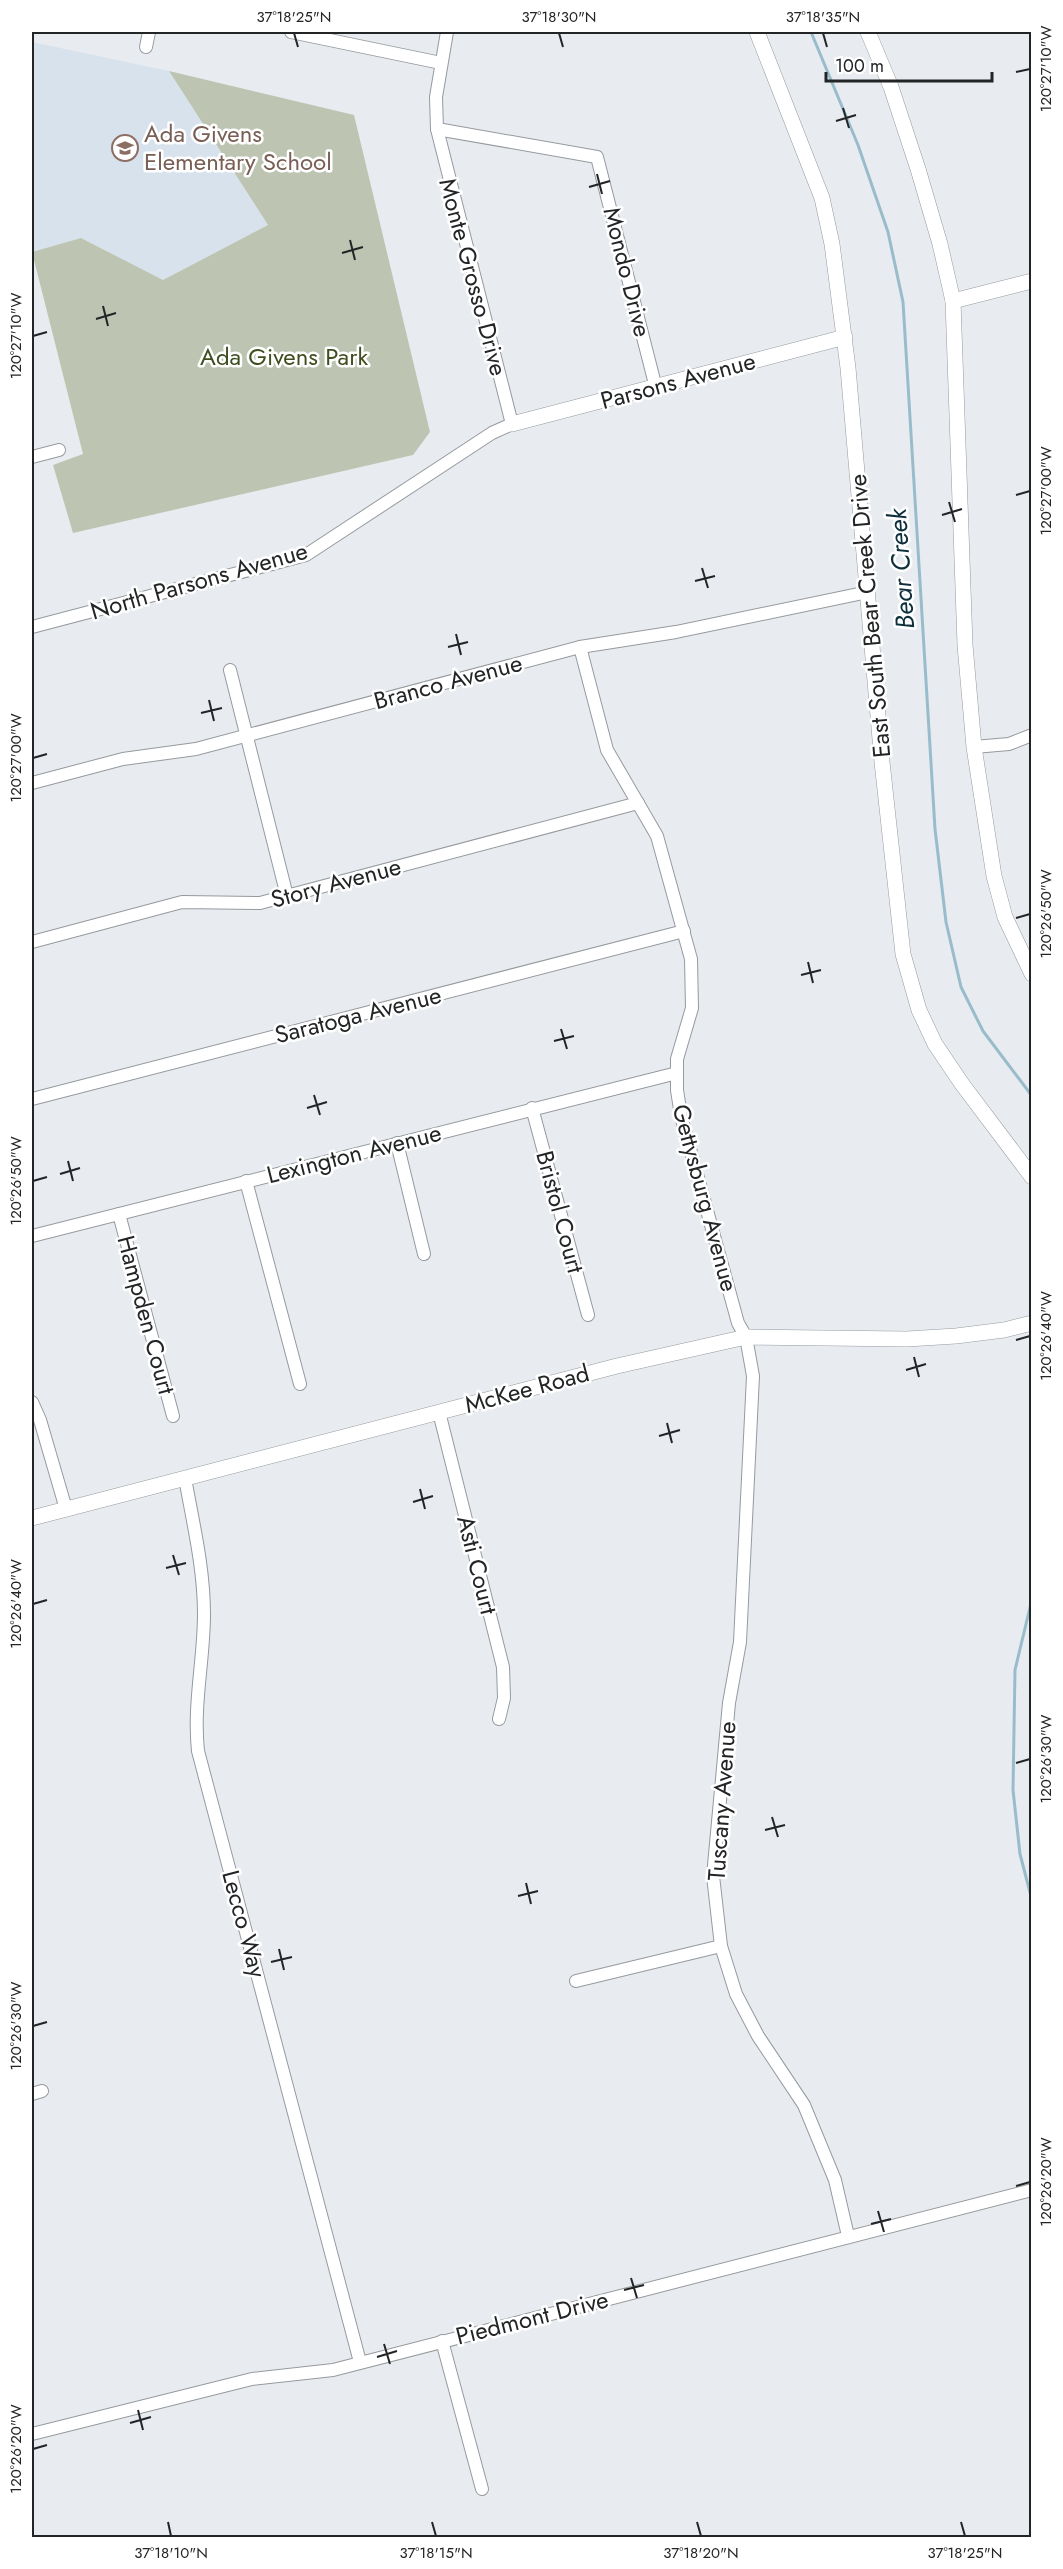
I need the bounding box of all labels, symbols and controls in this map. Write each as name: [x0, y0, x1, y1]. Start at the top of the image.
text: 37°18'25"N: [257, 6, 331, 28]
text: 37°18'30"N: [521, 6, 597, 28]
text: 37°18'35"N: [786, 6, 860, 28]
text: 120°27'10"W: [1035, 25, 1057, 112]
scale bar: [826, 45, 992, 83]
text: 100 m: [835, 53, 884, 79]
place label: Ada Givens Elementary School: [144, 116, 332, 179]
school or university icon: Ada Givens Elementary School: [110, 133, 140, 163]
street label: Monte Grosso Drive: [430, 174, 517, 379]
street label: Mondo Drive: [594, 203, 660, 340]
text: 120°27'10"W: [5, 292, 27, 379]
park label: Ada Givens Park: [200, 339, 368, 374]
street label: Parsons Avenue: [596, 343, 759, 418]
text: 120°27'00"W: [1035, 446, 1057, 535]
street label: East South Bear Creek Drive: [840, 473, 899, 759]
water label: Bear Creek: [878, 506, 924, 630]
street label: North Parsons Avenue: [86, 533, 312, 628]
street label: Branco Avenue: [370, 645, 526, 718]
text: 120°27'00"W: [5, 713, 27, 802]
street label: Story Avenue: [267, 848, 405, 917]
text: 120°26'50"W: [1035, 869, 1057, 959]
street label: Saratoga Avenue: [271, 977, 445, 1052]
street label: Gettysburg Avenue: [664, 1100, 747, 1295]
street label: Lexington Avenue: [263, 1115, 445, 1192]
text: 120°26'50"W: [5, 1136, 27, 1226]
street label: Bristol Court: [527, 1147, 594, 1277]
street label: Hampden Court: [108, 1232, 185, 1398]
text: 120°26'40"W: [1035, 1291, 1057, 1381]
street label: McKee Road: [461, 1355, 593, 1422]
street label: Asti Court: [448, 1512, 507, 1618]
text: 120°26'40"W: [5, 1559, 27, 1649]
text: 120°26'30"W: [1035, 1714, 1057, 1803]
street label: Tuscany Avenue: [698, 1720, 745, 1882]
street label: Lecco Way: [213, 1866, 276, 1982]
text: 120°26'30"W: [5, 1981, 27, 2070]
text: 120°26'20"W: [1035, 2137, 1057, 2227]
street label: Piedmont Drive: [452, 2282, 612, 2353]
text: 120°26'20"W: [5, 2404, 27, 2494]
text: 37°18'10"N: [134, 2542, 208, 2564]
text: 37°18'15"N: [399, 2542, 473, 2564]
text: 37°18'20"N: [663, 2542, 739, 2564]
text: 37°18'25"N: [928, 2542, 1002, 2564]

